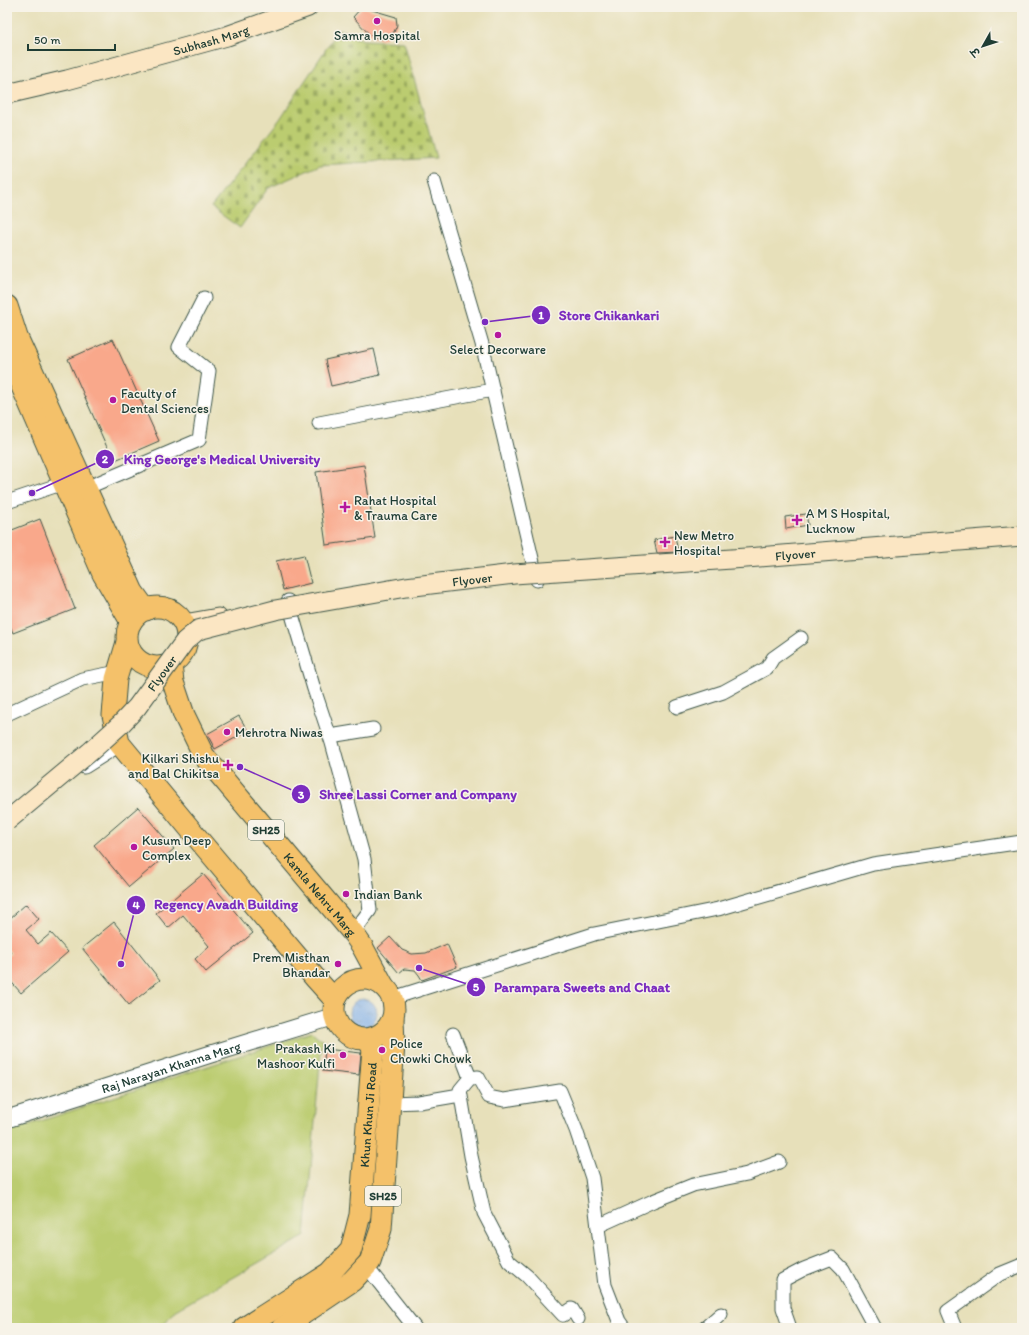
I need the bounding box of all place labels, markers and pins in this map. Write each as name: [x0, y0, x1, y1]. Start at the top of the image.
marker: Samra Hospital: [372, 16, 382, 26]
place label: Samra Hospital: [334, 28, 420, 43]
callout: Store Chikankari: [531, 302, 668, 328]
marker: Select Decorware: [493, 330, 503, 340]
place label: Select Decorware: [450, 342, 546, 357]
place label: Faculty of Dental Sciences: [121, 386, 209, 416]
marker: Faculty of Dental Sciences: [108, 395, 118, 405]
callout: King George's Medical University: [95, 446, 328, 472]
place label: Rahat Hospital & Trauma Care: [354, 493, 437, 523]
marker: Rahat Hospital & Trauma Care: [339, 501, 351, 513]
place label: A M S Hospital, Lucknow: [806, 506, 890, 536]
marker: A M S Hospital, Lucknow: [791, 514, 803, 526]
place label: New Metro Hospital: [674, 528, 734, 558]
marker: New Metro Hospital: [659, 536, 671, 548]
place label: Mehrotra Niwas: [235, 725, 323, 740]
marker: Mehrotra Niwas: [222, 727, 232, 737]
place label: Kilkari Shishu and Bal Chikitsa: [128, 751, 220, 781]
marker: Kilkari Shishu and Bal Chikitsa: [222, 759, 234, 771]
callout: Shree Lassi Corner and Company: [291, 781, 524, 807]
place label: Kusum Deep Complex: [142, 833, 211, 863]
marker: Kusum Deep Complex: [129, 842, 139, 852]
place label: Indian Bank: [354, 887, 423, 902]
marker: Indian Bank: [341, 889, 351, 899]
callout: Regency Avadh Building: [126, 892, 306, 918]
place label: Prem Misthan Bhandar: [253, 950, 331, 980]
marker: Prem Misthan Bhandar: [333, 959, 343, 969]
callout: Parampara Sweets and Chaat: [466, 974, 678, 1000]
place label: Police Chowki Chowk: [390, 1036, 472, 1066]
place label: Prakash Ki Mashoor Kulfi: [257, 1041, 335, 1071]
marker: Police Chowki Chowk: [377, 1045, 387, 1055]
marker: Prakash Ki Mashoor Kulfi: [338, 1050, 348, 1060]

